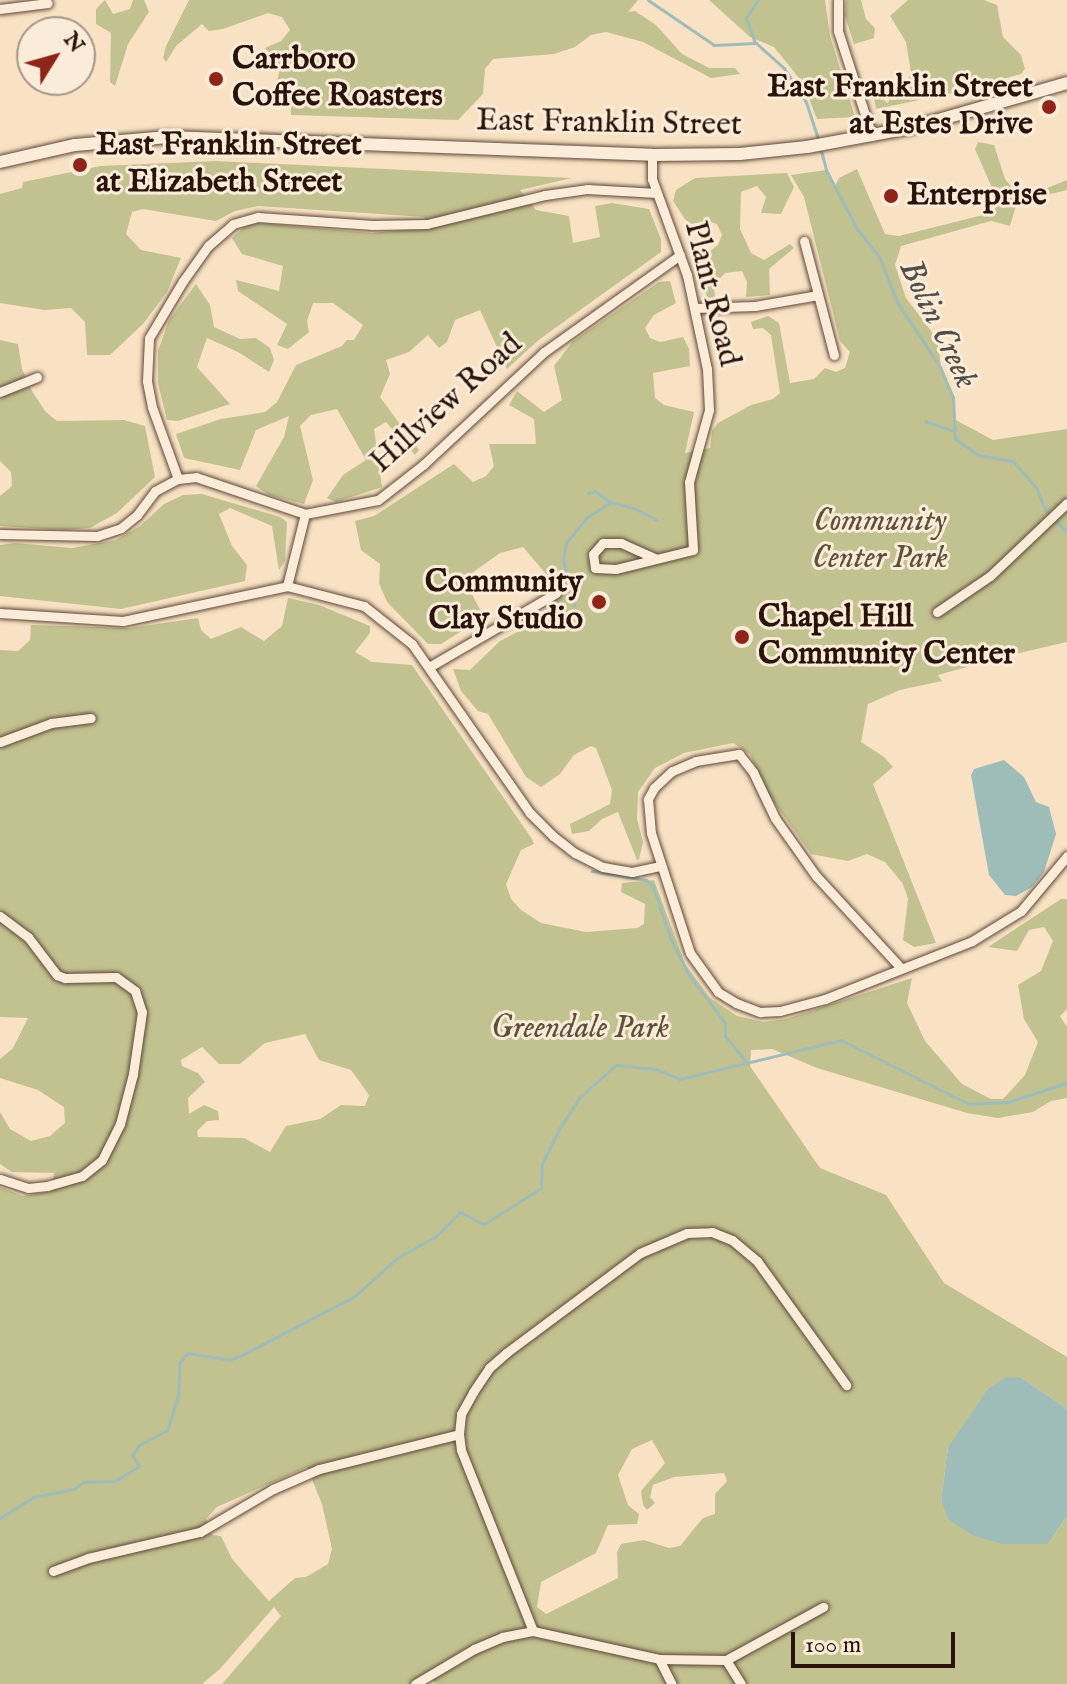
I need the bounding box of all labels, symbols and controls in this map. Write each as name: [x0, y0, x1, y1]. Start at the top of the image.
north arrow: [16, 16, 96, 96]
text: N: [57, 27, 90, 59]
place label: Carrboro Coffee Roasters: [232, 42, 443, 117]
marker: Carrboro Coffee Roasters: [207, 70, 225, 88]
place label: East Franklin Street at Estes Drive: [767, 70, 1033, 145]
marker: East Franklin Street at Estes Drive: [1040, 98, 1058, 116]
street label: East Franklin Street: [476, 102, 742, 146]
place label: East Franklin Street at Elizabeth Street: [96, 128, 362, 203]
marker: East Franklin Street at Elizabeth Street: [71, 156, 89, 174]
place label: Enterprise: [907, 177, 1047, 215]
marker: Enterprise: [882, 187, 900, 205]
street label: Plant Road: [674, 217, 748, 371]
water label: Bolin Creek: [889, 253, 987, 395]
street label: Hillview Road: [363, 326, 531, 482]
park label: Community Center Park: [812, 504, 948, 579]
place label: Community Clay Studio: [425, 565, 583, 640]
marker: Community Clay Studio: [590, 593, 608, 611]
place label: Chapel Hill Community Center: [758, 600, 1015, 675]
marker: Chapel Hill Community Center: [733, 628, 751, 646]
park label: Greendale Park: [491, 1010, 669, 1048]
scale bar: [795, 1616, 959, 1666]
text: 100 m: [805, 1630, 861, 1661]

